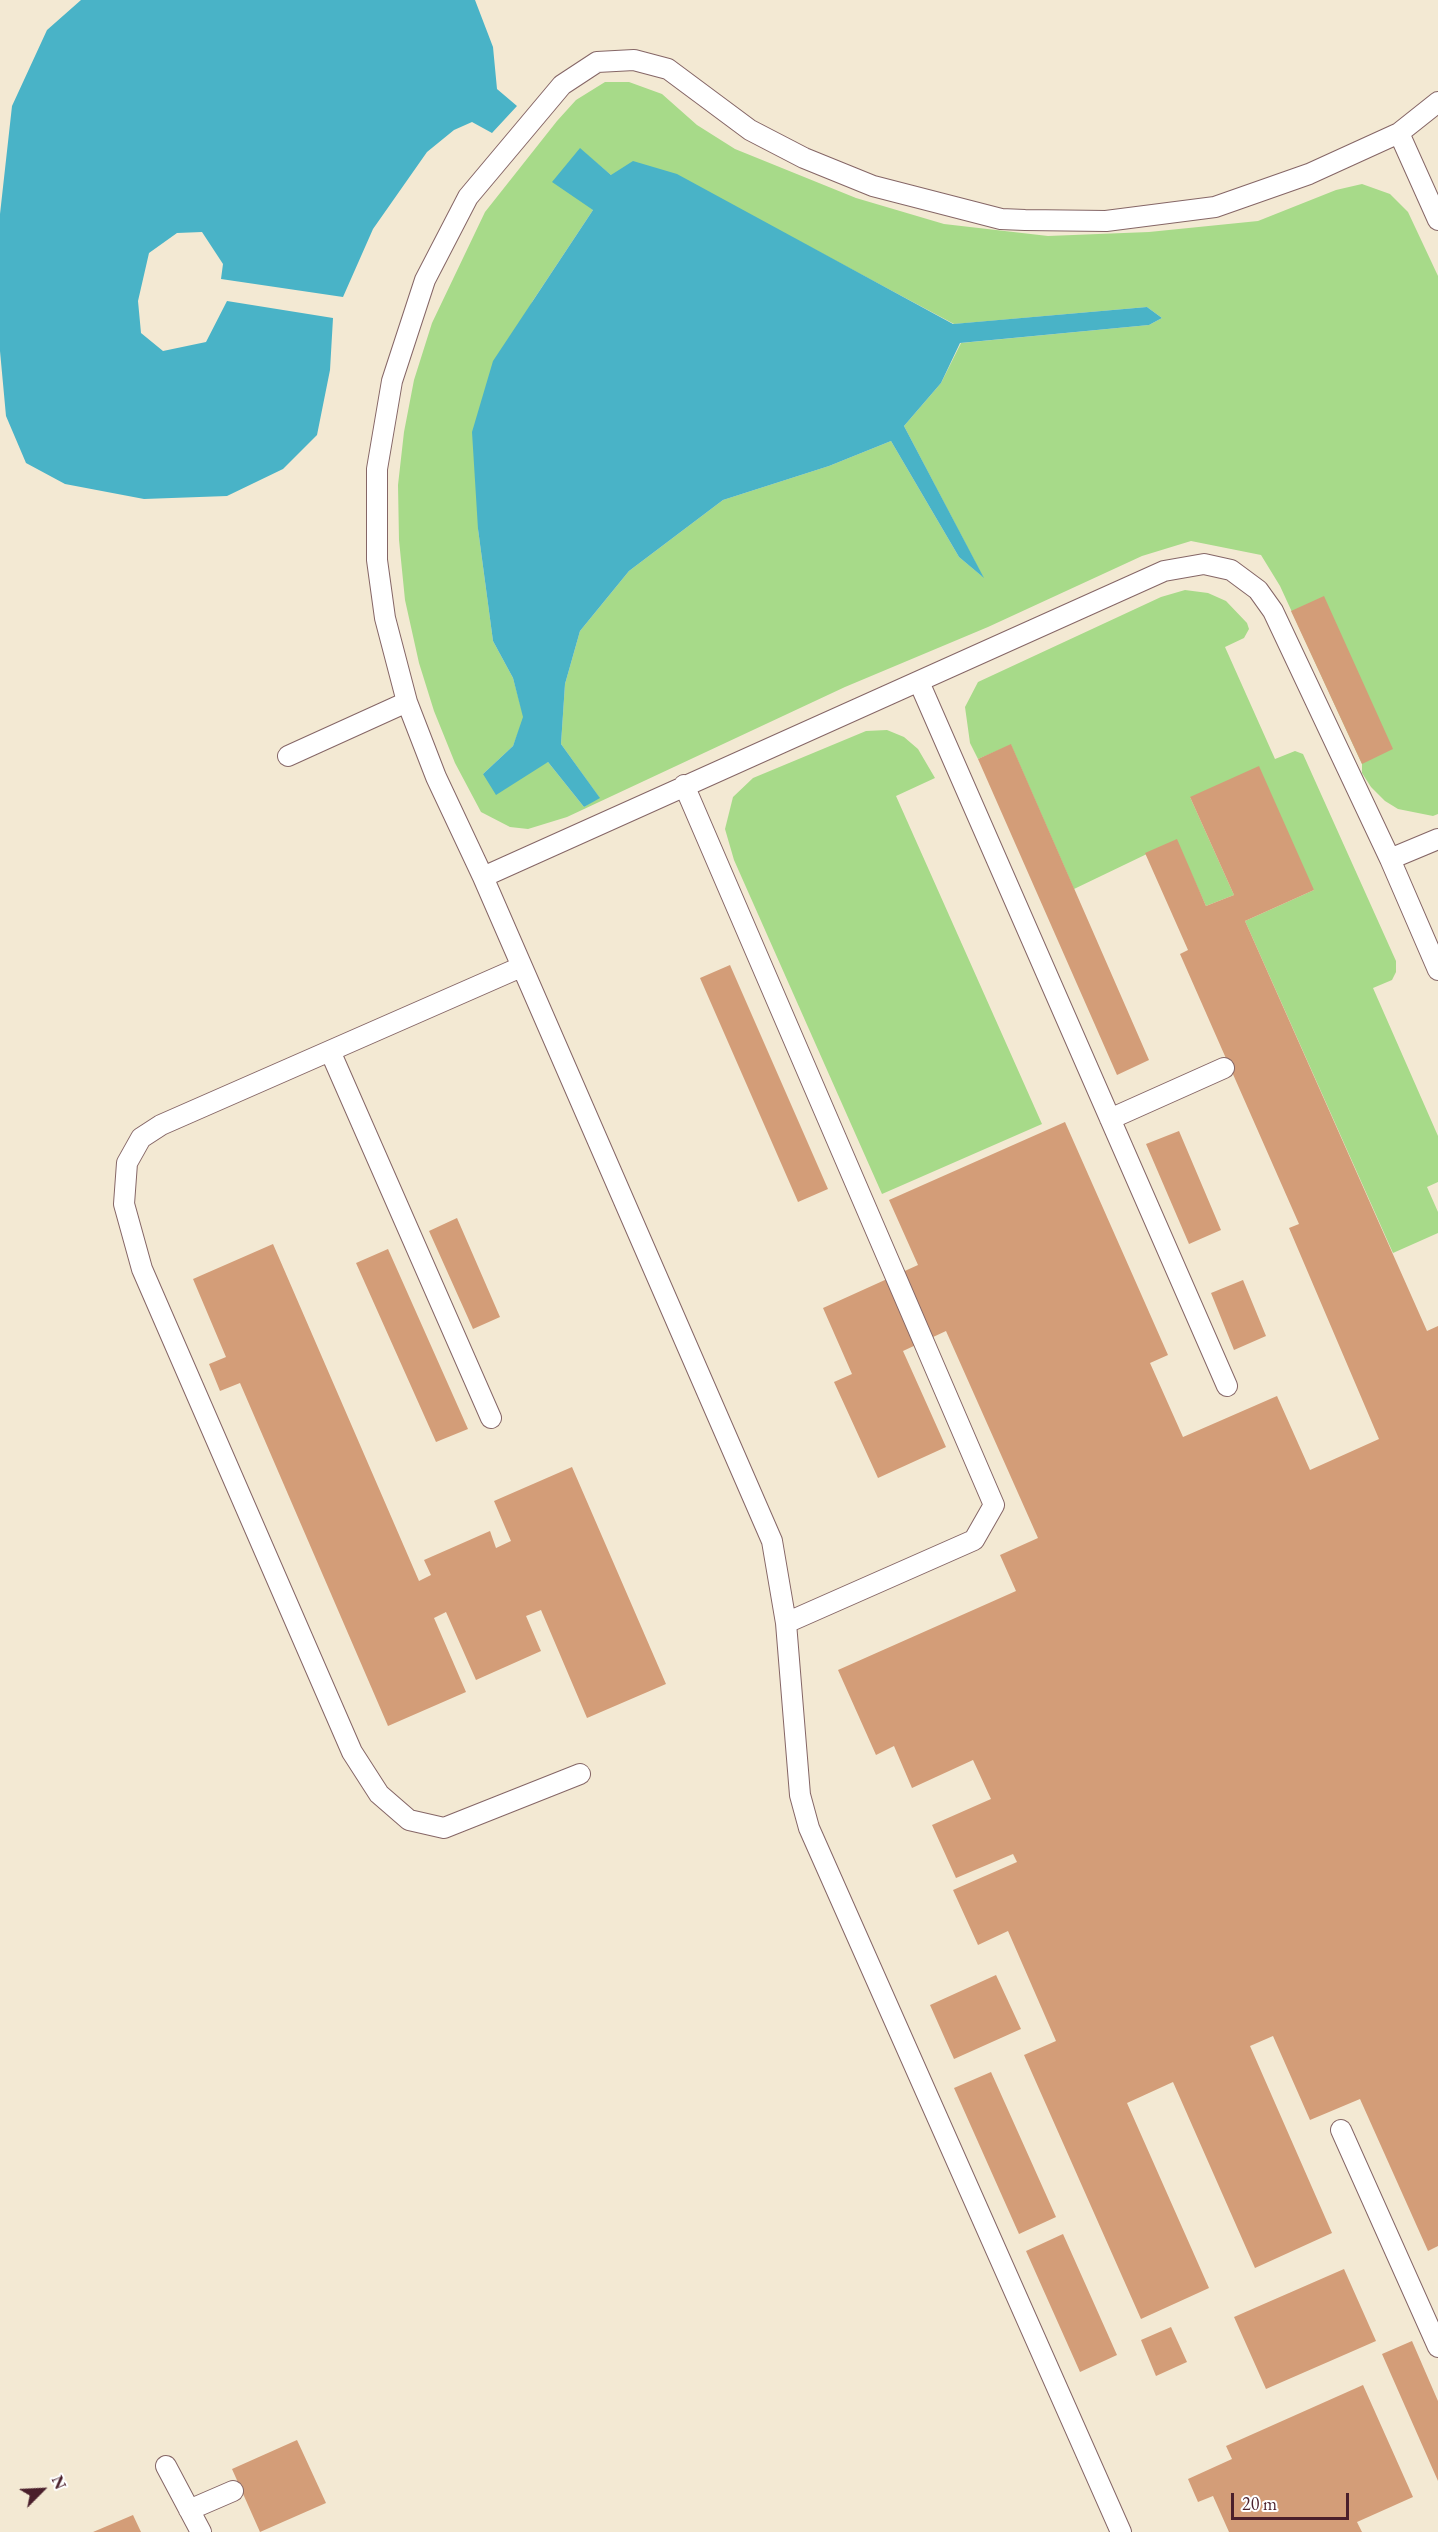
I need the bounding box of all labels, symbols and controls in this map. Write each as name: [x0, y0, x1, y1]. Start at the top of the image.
north arrow: [12, 2460, 72, 2520]
text: N: [47, 2472, 71, 2493]
scale bar: [1234, 2481, 1352, 2519]
text: 20 m: [1242, 2492, 1277, 2515]

